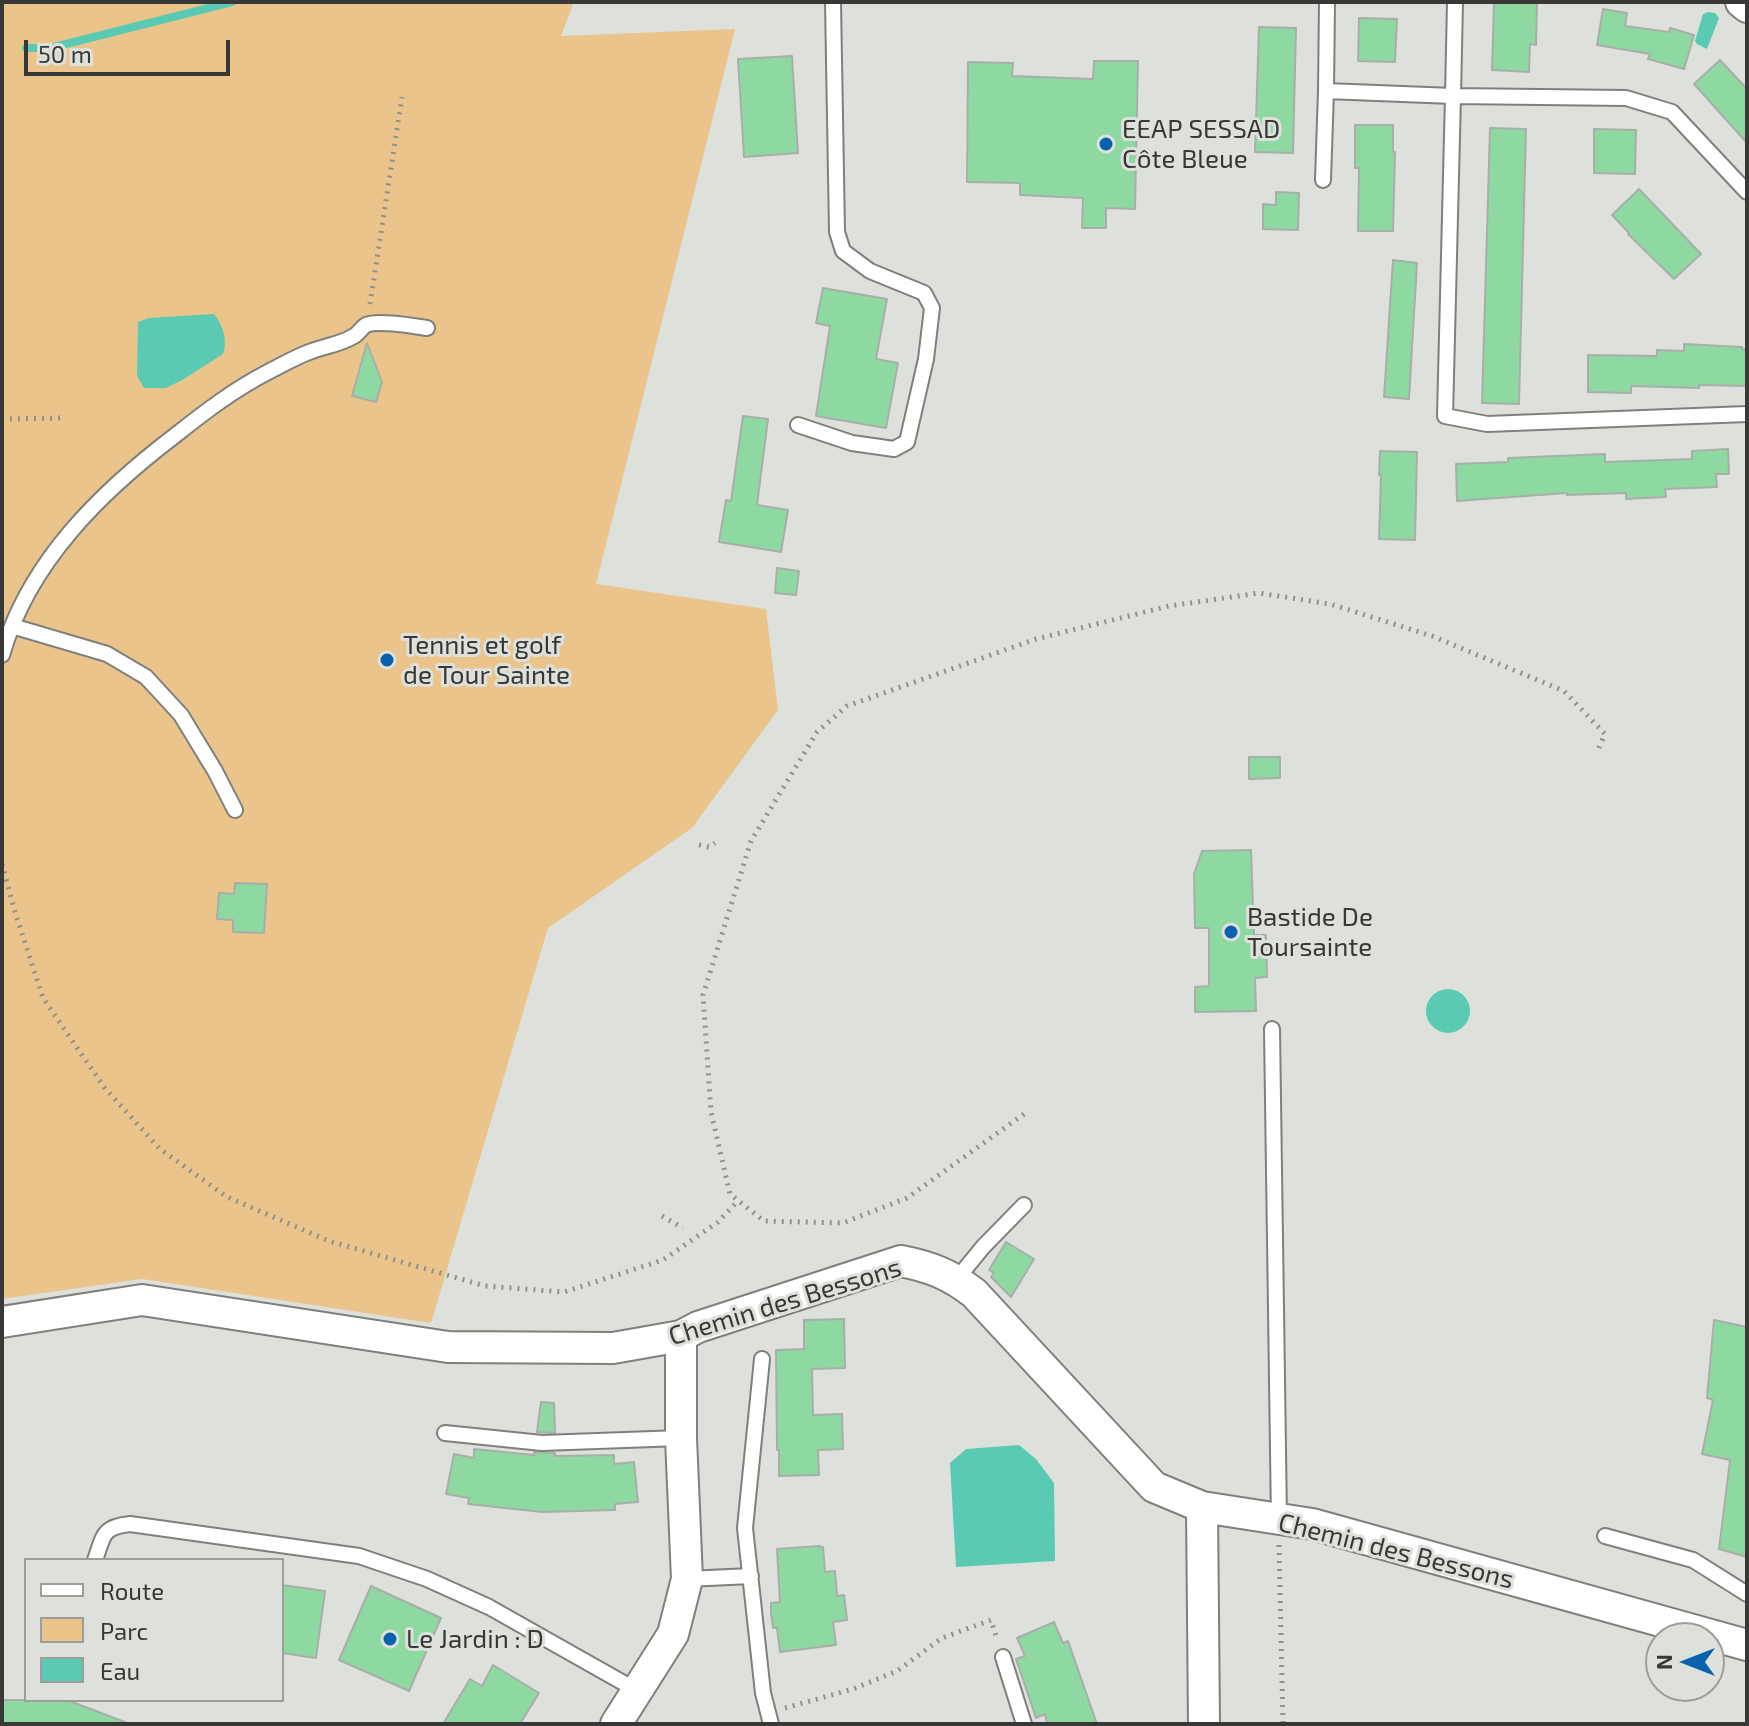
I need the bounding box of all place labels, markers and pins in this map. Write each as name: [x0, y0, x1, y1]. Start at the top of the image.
place label: EEAP SESSAD Côte Bleue: [1122, 113, 1280, 174]
marker: EEAP SESSAD Côte Bleue: [1097, 135, 1115, 153]
place label: Tennis et golf de Tour Sainte: [403, 629, 570, 690]
marker: Tennis et golf de Tour Sainte: [378, 651, 396, 669]
place label: Bastide De Toursainte: [1247, 901, 1373, 962]
marker: Bastide De Toursainte: [1222, 923, 1240, 941]
place label: Le Jardin : D: [406, 1623, 544, 1655]
marker: Le Jardin : D: [381, 1630, 399, 1648]

